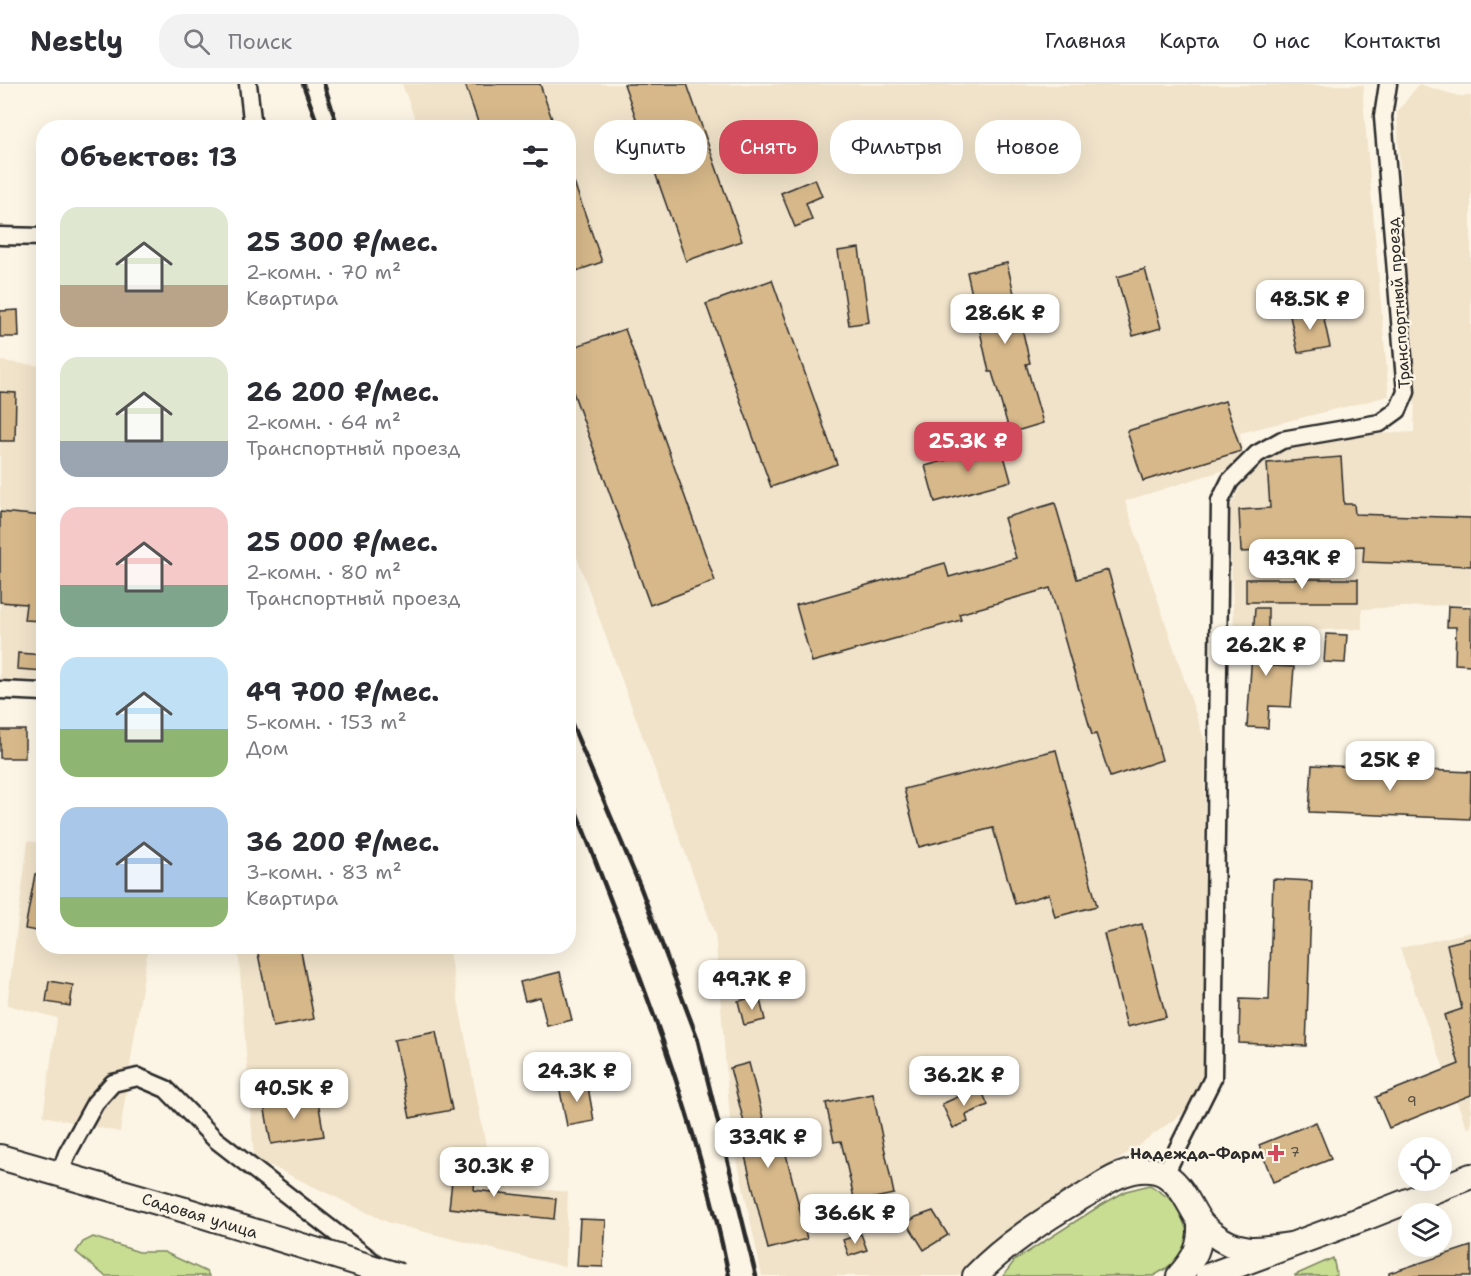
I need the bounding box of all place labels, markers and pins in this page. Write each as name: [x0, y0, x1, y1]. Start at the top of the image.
pin: 48.5K ₽: [1255, 280, 1365, 331]
pin: 28.6K ₽: [950, 294, 1060, 345]
pin: 25.3K ₽: [913, 422, 1023, 473]
pin: 43.9K ₽: [1247, 539, 1357, 590]
pin: 26.2K ₽: [1211, 626, 1321, 677]
pin: 25K ₽: [1348, 741, 1432, 792]
pin: 49.7K ₽: [697, 960, 807, 1011]
pin: 24.3K ₽: [522, 1052, 632, 1103]
pin: 36.2K ₽: [909, 1056, 1019, 1107]
pin: 40.5K ₽: [239, 1069, 349, 1120]
pin: 33.9K ₽: [713, 1118, 823, 1169]
place label: Надежда-Фарм: [1130, 1143, 1265, 1164]
marker: Надежда-Фарм: [1269, 1146, 1283, 1160]
pin: 30.3K ₽: [439, 1147, 549, 1198]
pin: 36.6K ₽: [800, 1194, 910, 1245]

